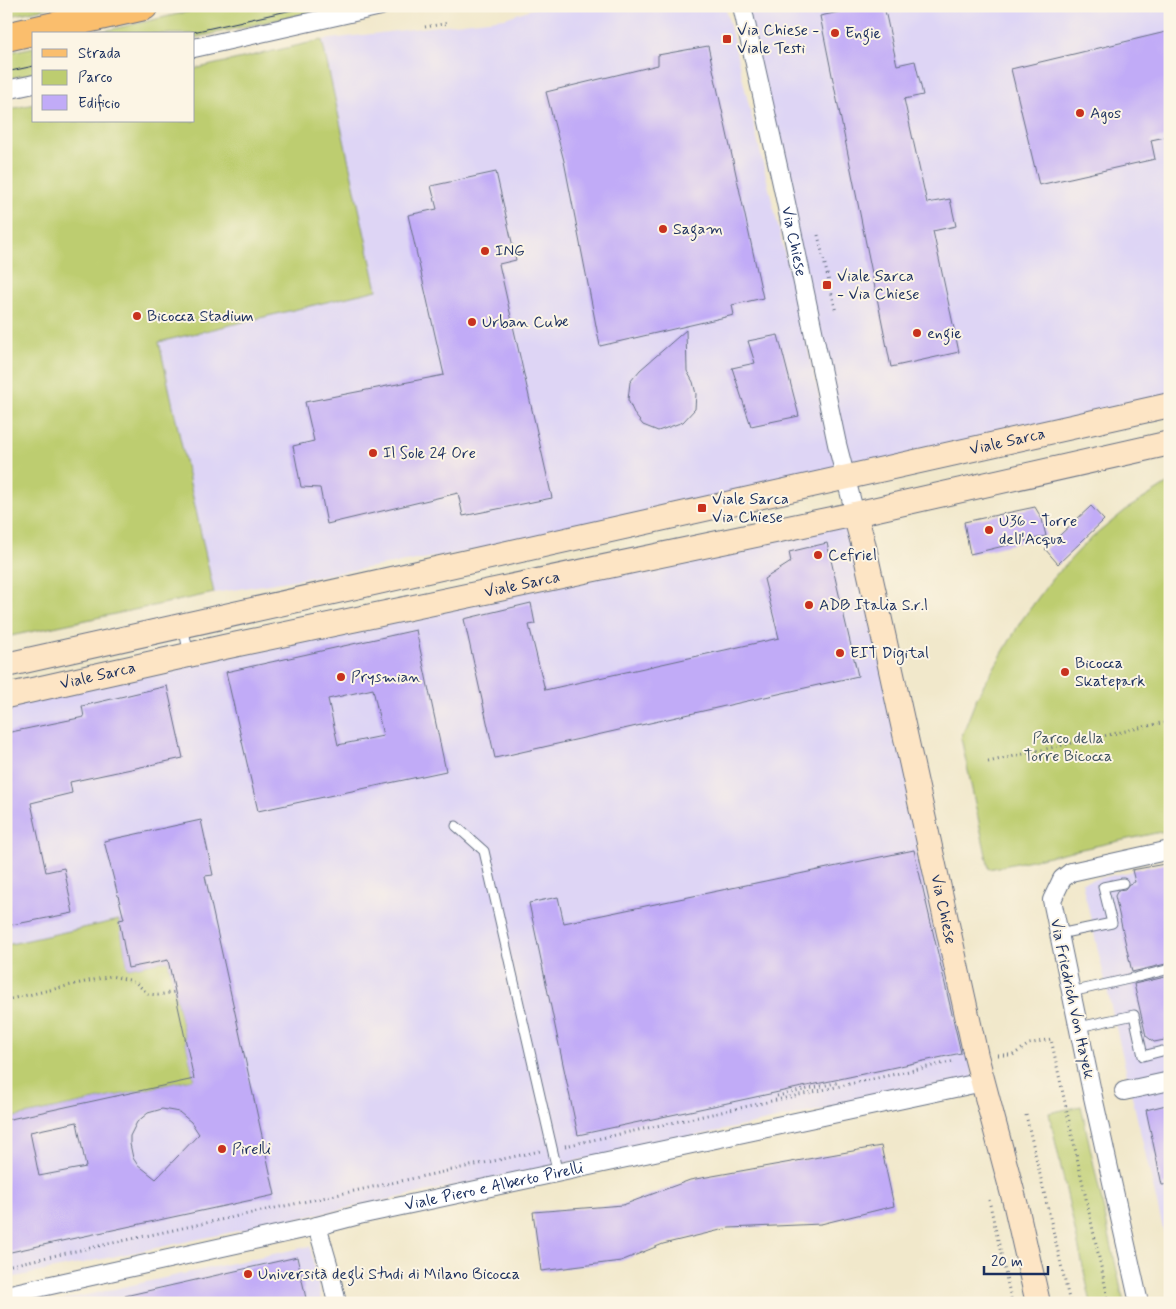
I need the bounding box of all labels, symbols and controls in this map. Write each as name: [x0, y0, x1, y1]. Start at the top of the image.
place label: Via Chiese - Viale Testi: [737, 20, 819, 59]
place label: Engie: [845, 23, 882, 45]
marker: Engie: [829, 27, 841, 39]
legend: [32, 32, 195, 122]
marker: Via Chiese - Viale Testi: [721, 33, 733, 45]
text: Strada: [78, 44, 121, 64]
text: Parco: [78, 68, 112, 88]
text: Edificio: [78, 94, 120, 114]
place label: Agos: [1090, 103, 1121, 124]
marker: Agos: [1074, 107, 1086, 119]
street label: Via Chiese: [777, 204, 812, 278]
place label: Sagam: [673, 219, 723, 241]
marker: Sagam: [657, 223, 669, 235]
place label: ING: [495, 241, 525, 262]
marker: ING: [479, 245, 491, 257]
place label: Viale Sarca - Via Chiese: [837, 266, 919, 305]
marker: Viale Sarca - Via Chiese: [821, 279, 833, 291]
place label: Bicocca Stadium: [147, 306, 254, 327]
marker: Bicocca Stadium: [131, 310, 143, 322]
place label: Urban Cube: [482, 312, 569, 333]
marker: Urban Cube: [466, 316, 478, 328]
place label: engie: [927, 323, 962, 345]
marker: engie: [911, 327, 923, 339]
street label: Viale Sarca: [967, 423, 1047, 460]
place label: Il Sole 24 Ore: [383, 443, 476, 464]
marker: Il Sole 24 Ore: [367, 447, 379, 459]
place label: Viale Sarca Via Chiese: [712, 489, 789, 528]
marker: Viale Sarca Via Chiese: [696, 502, 708, 514]
place label: U36 - Torre dell'Acqua: [999, 511, 1077, 550]
marker: U36 - Torre dell'Acqua: [983, 524, 995, 536]
place label: Cefriel: [828, 545, 877, 566]
marker: Cefriel: [812, 549, 824, 561]
street label: Viale Sarca: [482, 566, 562, 602]
place label: ADB Italia S.r.l: [819, 595, 928, 616]
marker: ADB Italia S.r.l: [803, 599, 815, 611]
place label: EIT Digital: [850, 643, 929, 665]
marker: EIT Digital: [834, 647, 846, 659]
place label: Bicocca Skatepark: [1075, 653, 1145, 692]
street label: Viale Sarca: [58, 657, 138, 694]
marker: Bicocca Skatepark: [1059, 666, 1071, 678]
place label: Prysmian: [351, 667, 421, 688]
marker: Prysmian: [335, 671, 347, 683]
park label: Parco della Torre Bicocca: [1024, 728, 1112, 767]
street label: Via Chiese: [926, 872, 962, 946]
street label: Via Friedrich Von Hayek: [1045, 917, 1099, 1081]
place label: Pirelli: [232, 1139, 271, 1160]
marker: Pirelli: [216, 1143, 228, 1155]
street label: Viale Piero e Alberto Pirelli: [403, 1157, 585, 1216]
scale bar: [984, 1244, 1047, 1276]
text: 20 m: [991, 1252, 1023, 1272]
place label: Università degli Studi di Milano Bicocca: [258, 1264, 520, 1286]
marker: Università degli Studi di Milano Bicocca: [242, 1268, 254, 1280]

